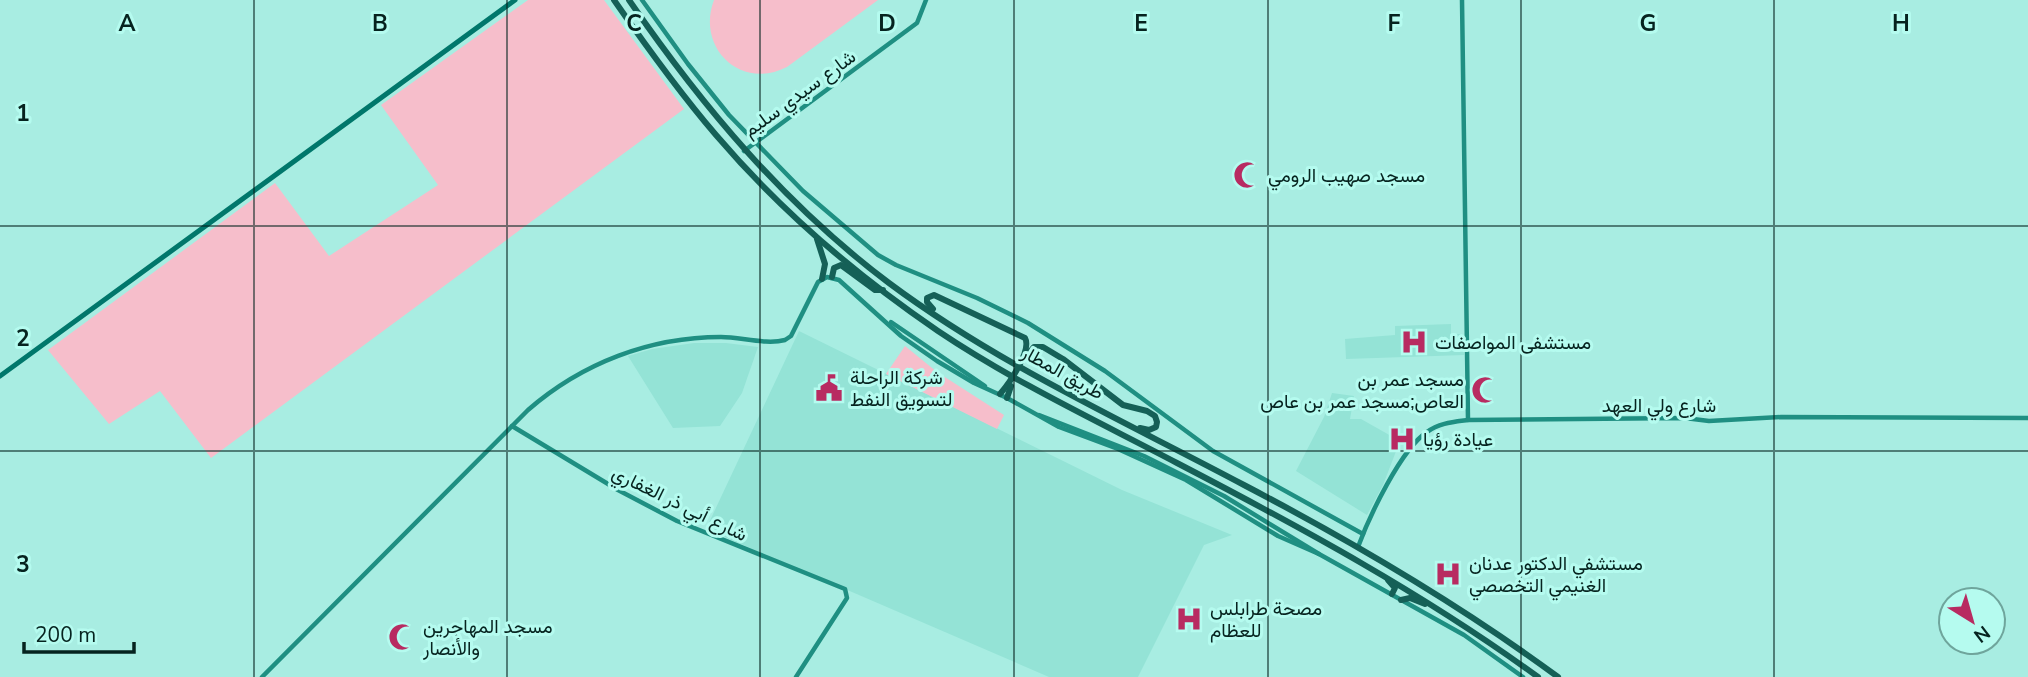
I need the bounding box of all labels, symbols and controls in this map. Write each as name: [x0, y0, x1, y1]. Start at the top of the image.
text: A: [118, 8, 136, 39]
text: B: [372, 8, 388, 39]
text: C: [626, 8, 642, 39]
text: D: [878, 8, 896, 39]
text: E: [1134, 8, 1148, 39]
text: F: [1388, 8, 1401, 39]
text: G: [1640, 8, 1656, 39]
text: H: [1892, 8, 1910, 39]
street label: شارع سيدي سليم: [738, 44, 862, 145]
text: 1: [16, 98, 30, 129]
mosque icon: مسجد صهيب الرومي: [1232, 160, 1262, 190]
place label: مسجد صهيب الرومي: [1268, 163, 1425, 191]
text: 2: [16, 323, 30, 354]
hospital icon: مستشفى المواصفات: [1399, 327, 1429, 357]
place label: مستشفى المواصفات: [1435, 330, 1591, 356]
street label: طريق المطار: [1016, 339, 1108, 406]
place label: شركة الراحلة لتسويق النفط: [850, 365, 952, 413]
place label: مسجد عمر بن العاص;مسجد عمر بن عاص: [1260, 367, 1464, 415]
public building icon: شركة الراحلة لتسويق النفط: [814, 373, 844, 403]
mosque icon: مسجد عمر بن العاص;مسجد عمر بن عاص: [1470, 375, 1500, 405]
street label: شارع ولي العهد: [1602, 393, 1716, 421]
hospital icon: عيادة رؤيا: [1387, 424, 1417, 454]
place label: عيادة رؤيا: [1423, 427, 1493, 453]
street label: شارع أبي ذر الغفاري: [607, 460, 752, 550]
text: 3: [16, 549, 30, 580]
place label: مستشفي الدكتور عدنان الغنيمي التخصصي: [1469, 551, 1643, 601]
hospital icon: مستشفي الدكتور عدنان الغنيمي التخصصي: [1433, 559, 1463, 589]
north arrow: [1937, 586, 2007, 656]
place label: مصحة طرابلس للعظام: [1210, 596, 1322, 644]
hospital icon: مصحة طرابلس للعظام: [1174, 604, 1204, 634]
scale bar: [24, 610, 135, 654]
place label: مسجد المهاجرين والأنصار: [422, 614, 553, 662]
text: N: [1968, 619, 1995, 648]
text: 200 m: [35, 621, 96, 649]
mosque icon: مسجد المهاجرين والأنصار: [387, 622, 417, 652]

